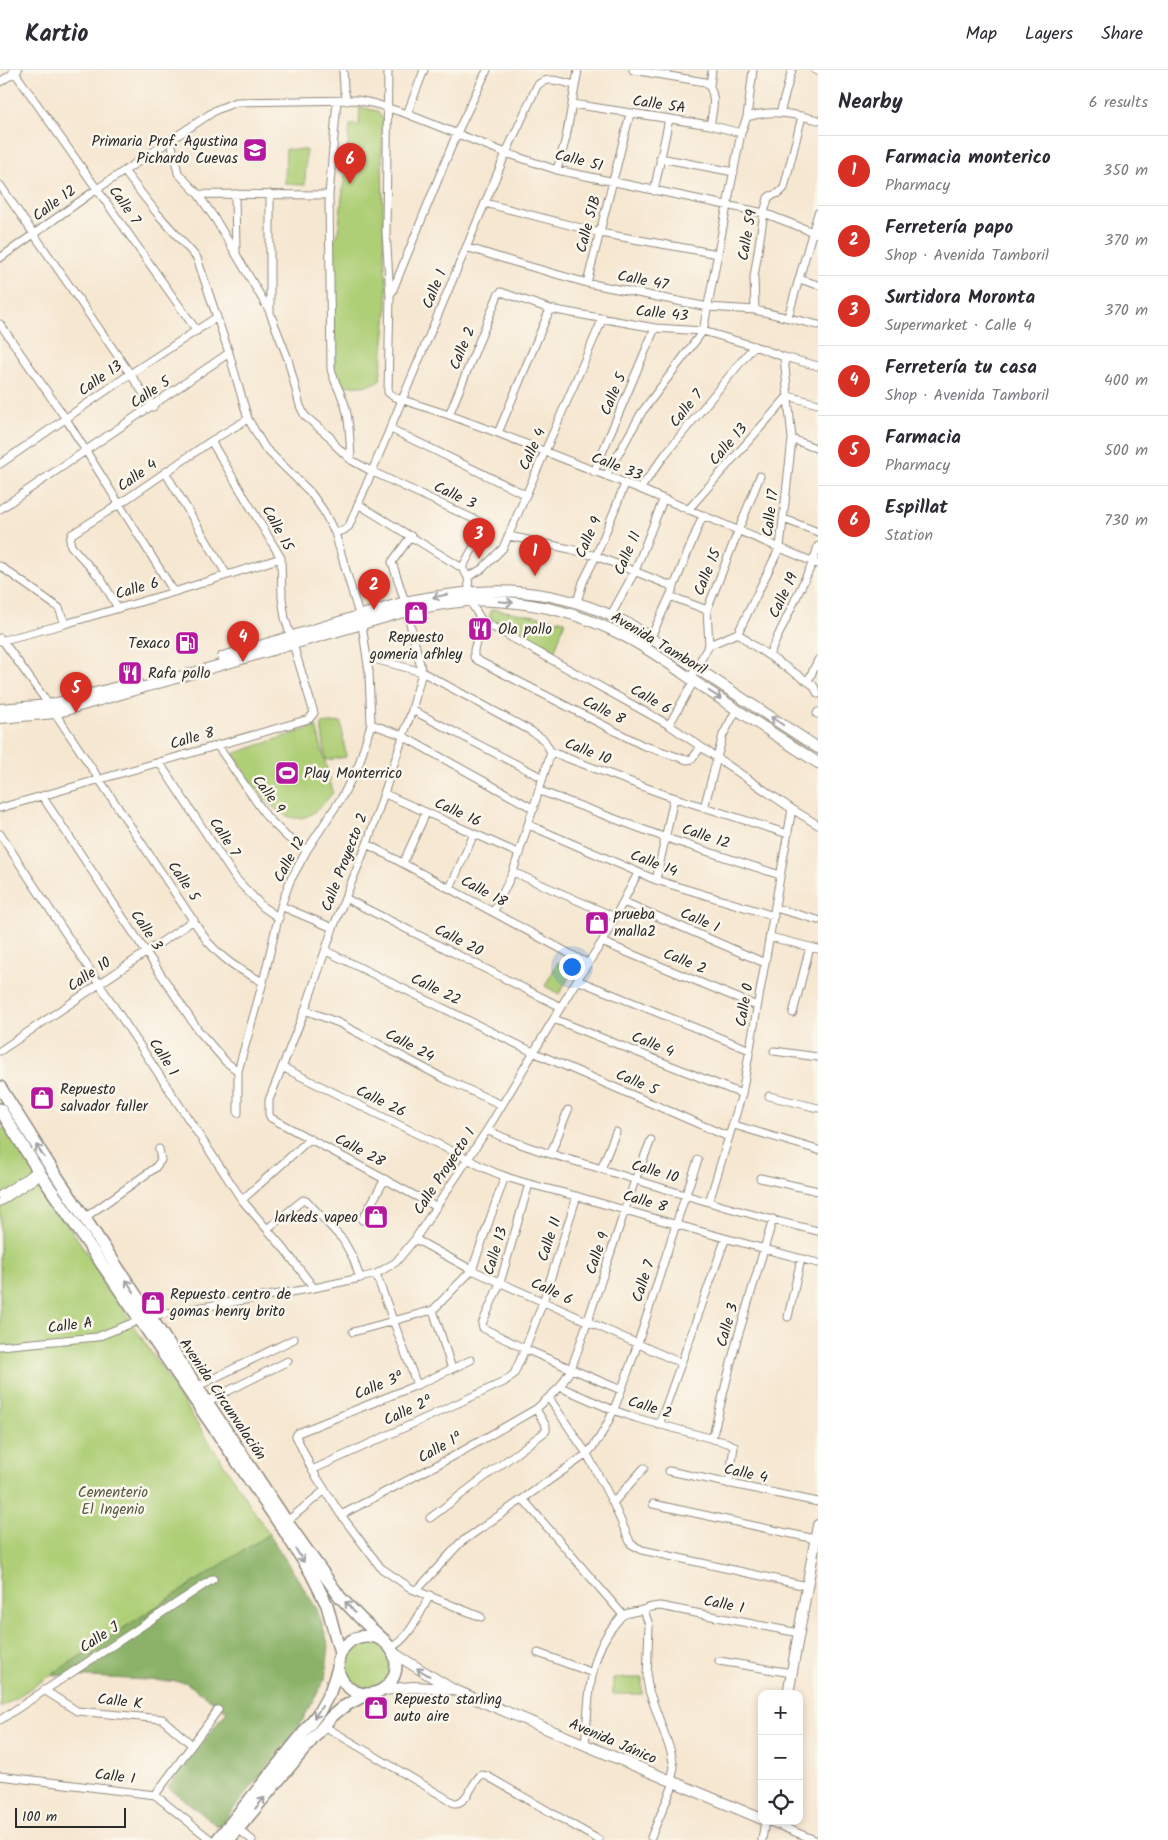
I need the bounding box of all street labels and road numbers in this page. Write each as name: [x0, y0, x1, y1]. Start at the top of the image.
street label: Calle 5A: [631, 89, 687, 121]
street label: Calle 51: [552, 143, 606, 179]
street label: Calle 12: [27, 180, 82, 228]
street label: Calle 7: [102, 181, 147, 231]
street label: Calle 51B: [570, 193, 608, 256]
street label: Calle 59: [732, 207, 764, 263]
street label: Calle 47: [615, 264, 671, 298]
street label: Calle 1: [416, 266, 454, 313]
street label: Calle 43: [634, 299, 690, 329]
street label: Calle 2: [443, 323, 482, 374]
street label: Calle 13: [73, 355, 128, 403]
street label: Calle 5: [594, 368, 634, 419]
street label: Calle 5: [126, 370, 176, 415]
street label: Calle 7: [664, 384, 710, 433]
street label: Calle 13: [703, 418, 754, 471]
street label: Calle 4: [513, 424, 553, 475]
street label: Calle 33: [587, 446, 646, 488]
street label: Calle 4: [113, 453, 163, 498]
street label: Calle 3: [429, 476, 480, 516]
street label: Calle 17: [756, 487, 786, 538]
street label: Calle 15: [255, 501, 300, 557]
street label: Calle 9: [569, 512, 609, 562]
street label: Calle 11: [608, 527, 648, 579]
street label: Calle 15: [688, 544, 729, 600]
street label: Calle 19: [763, 568, 805, 622]
street label: Calle 6: [113, 571, 162, 607]
street label: Avenida Tamboril: [606, 606, 711, 682]
street label: Calle 6: [625, 678, 676, 721]
street label: Calle 8: [578, 690, 630, 732]
street label: Calle 8: [167, 721, 218, 757]
street label: Calle 10: [561, 732, 615, 772]
street label: Calle 9: [246, 770, 291, 820]
street label: Calle 16: [430, 792, 485, 834]
street label: Calle Proyecto 2: [315, 810, 375, 915]
street label: Calle 7: [202, 813, 247, 863]
street label: Calle 12: [678, 818, 733, 856]
street label: Calle 12: [268, 832, 312, 887]
street label: Calle 14: [626, 844, 681, 884]
street label: Calle 5: [161, 857, 206, 907]
street label: Calle 18: [456, 870, 512, 915]
street label: Calle 1: [676, 902, 723, 940]
street label: Calle 3: [124, 905, 169, 956]
street label: Calle 20: [430, 918, 488, 964]
street label: Calle 2: [659, 942, 710, 981]
street label: Calle 10: [63, 951, 117, 998]
street label: Calle 22: [406, 967, 465, 1012]
street label: Calle 0: [729, 981, 761, 1029]
street label: Calle 24: [380, 1023, 439, 1069]
street label: Calle 4: [628, 1025, 678, 1064]
street label: Calle 1: [142, 1034, 185, 1081]
street label: Calle 5: [612, 1063, 663, 1103]
street label: Calle 26: [351, 1079, 410, 1124]
street label: Calle Proyecto 1: [408, 1123, 482, 1220]
street label: Calle 28: [330, 1128, 390, 1175]
street label: Calle 10: [628, 1154, 682, 1190]
street label: Calle 8: [620, 1184, 671, 1220]
street label: Calle 11: [531, 1214, 568, 1265]
street label: Calle 13: [477, 1224, 515, 1278]
street label: Calle 9: [580, 1228, 617, 1278]
street label: Calle 7: [626, 1256, 662, 1305]
street label: Calle 6: [526, 1272, 577, 1312]
street label: Calle 3: [710, 1300, 746, 1350]
street label: Calle A: [46, 1311, 94, 1341]
street label: Avenida Circunvalación: [172, 1334, 272, 1465]
street label: Calle 3ª: [351, 1365, 408, 1407]
street label: Calle 2ª: [380, 1389, 437, 1433]
street label: Calle 2: [625, 1390, 675, 1426]
street label: Calle 1ª: [414, 1426, 467, 1470]
street label: Calle 4: [722, 1458, 770, 1490]
street label: Calle 1: [701, 1589, 746, 1621]
street label: Calle J: [75, 1615, 125, 1660]
street label: Calle K: [96, 1688, 144, 1716]
street label: Avenida Jánico: [565, 1713, 660, 1771]
street label: Calle I: [93, 1763, 137, 1791]

